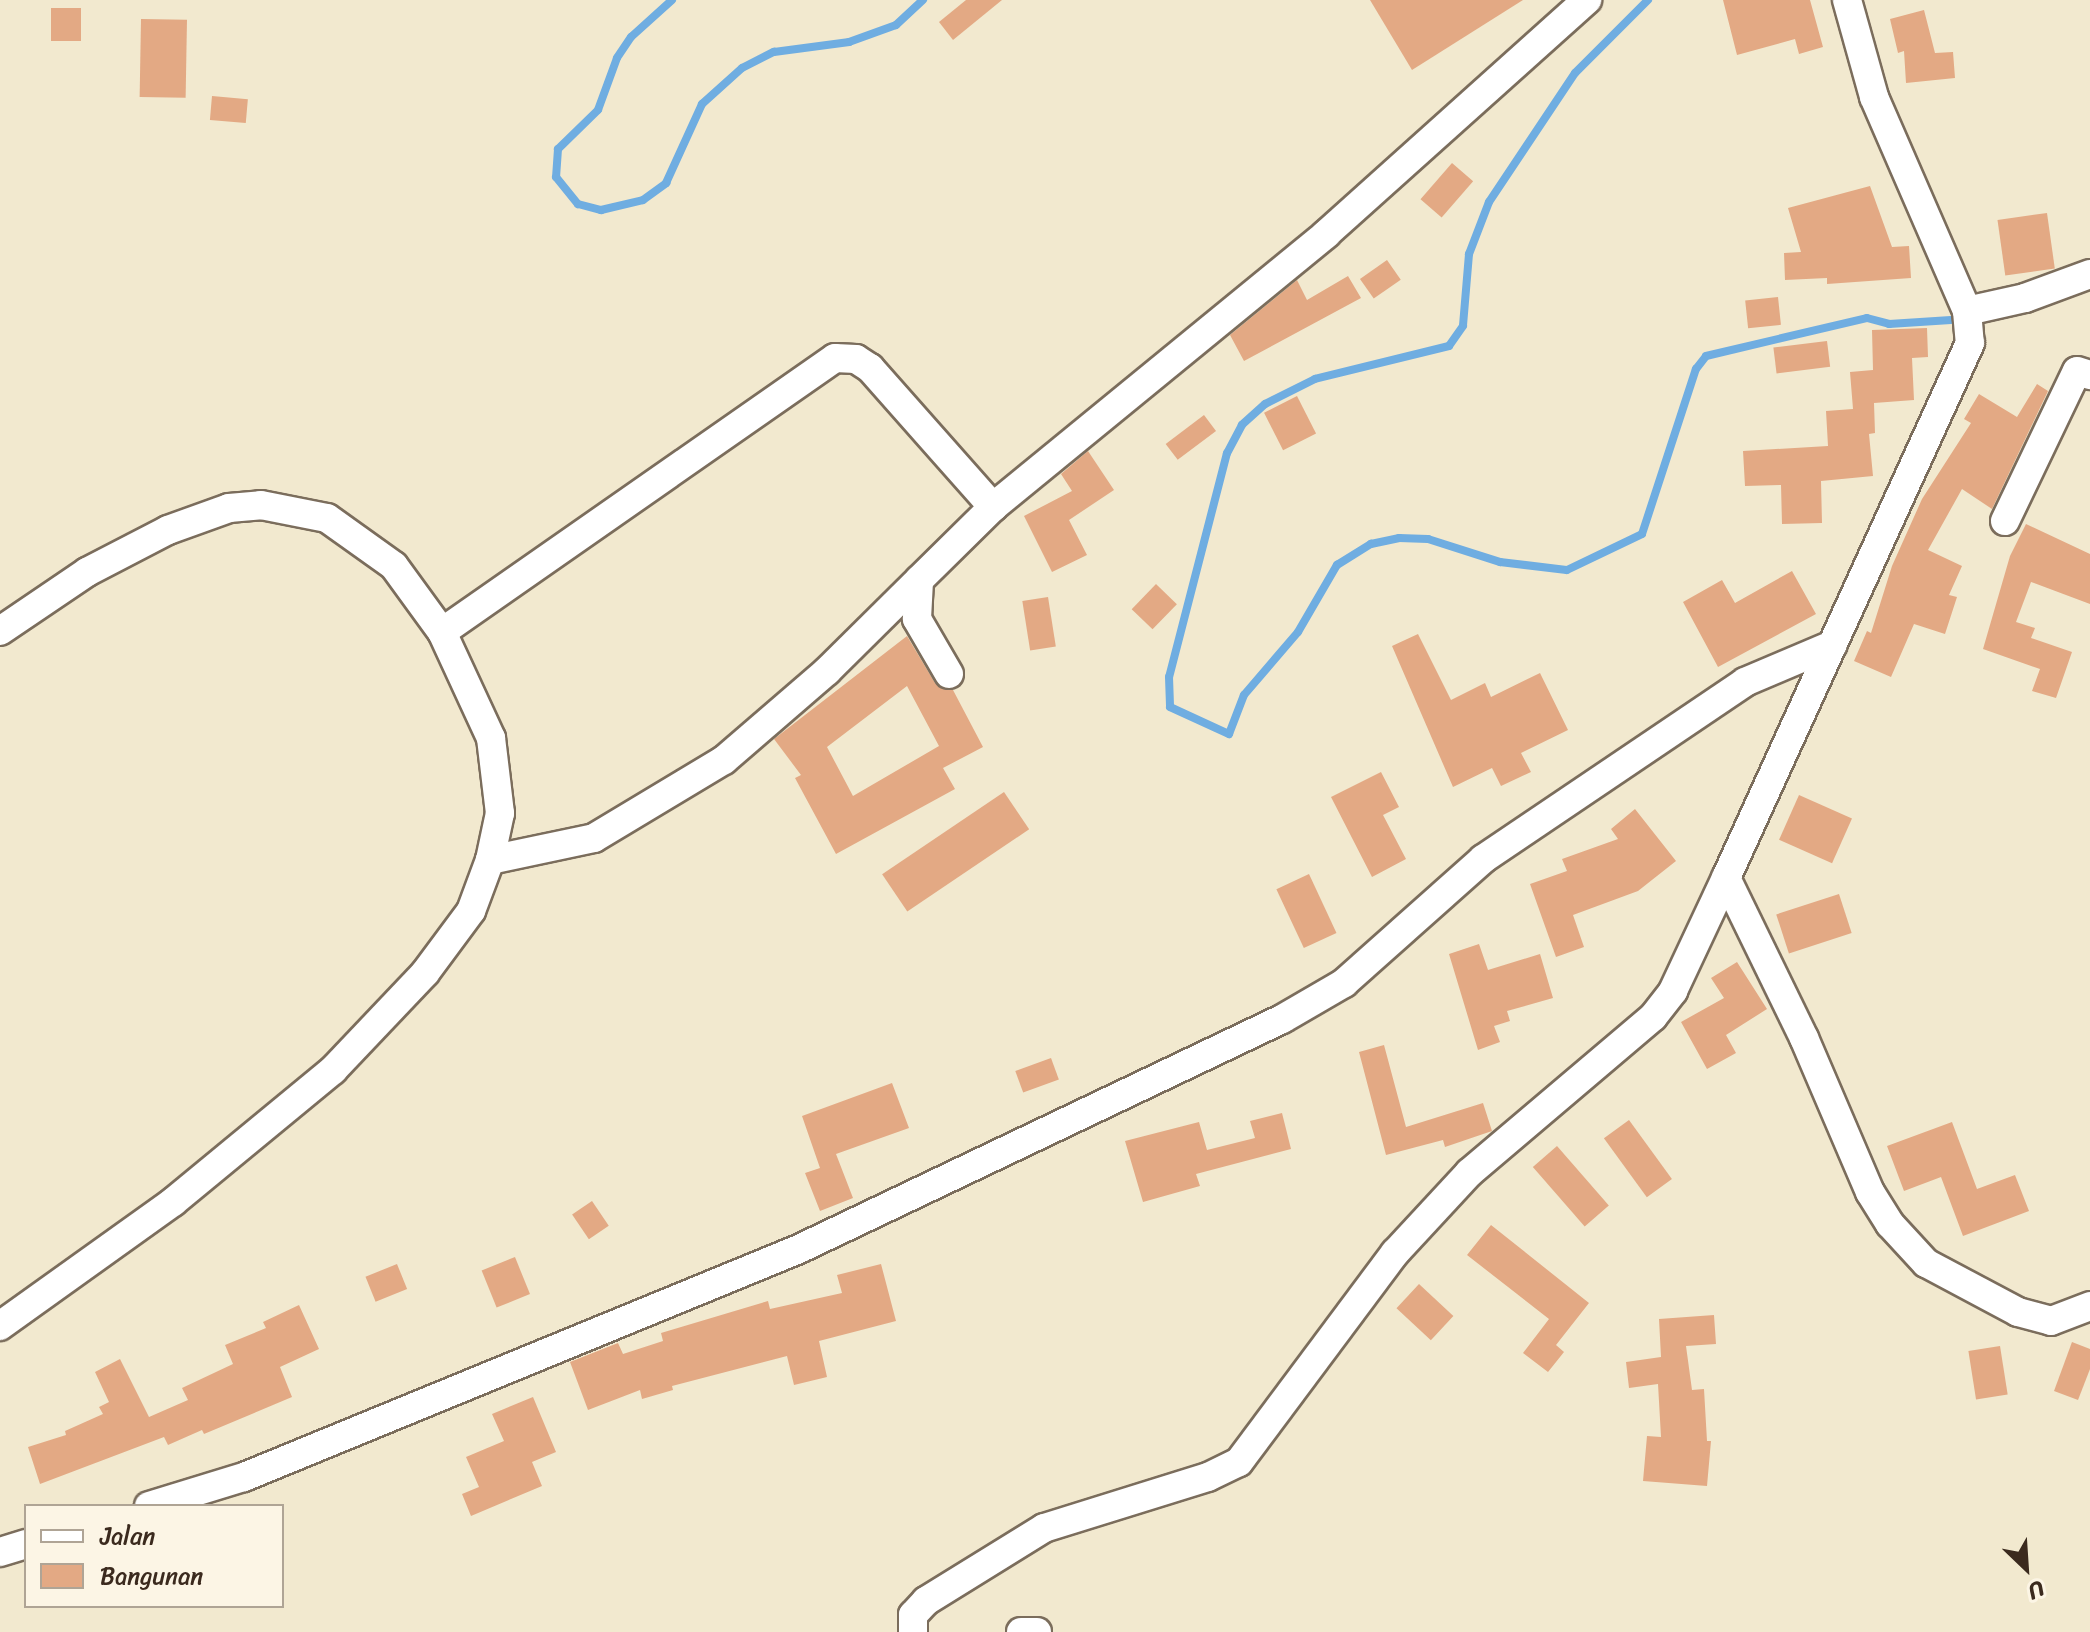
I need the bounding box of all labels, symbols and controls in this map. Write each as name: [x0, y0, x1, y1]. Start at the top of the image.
legend: [24, 1504, 284, 1608]
text: Jalan: [100, 1515, 155, 1557]
north arrow: [1986, 1528, 2066, 1608]
text: Bangunan: [100, 1555, 203, 1597]
text: U: [2022, 1569, 2051, 1611]

